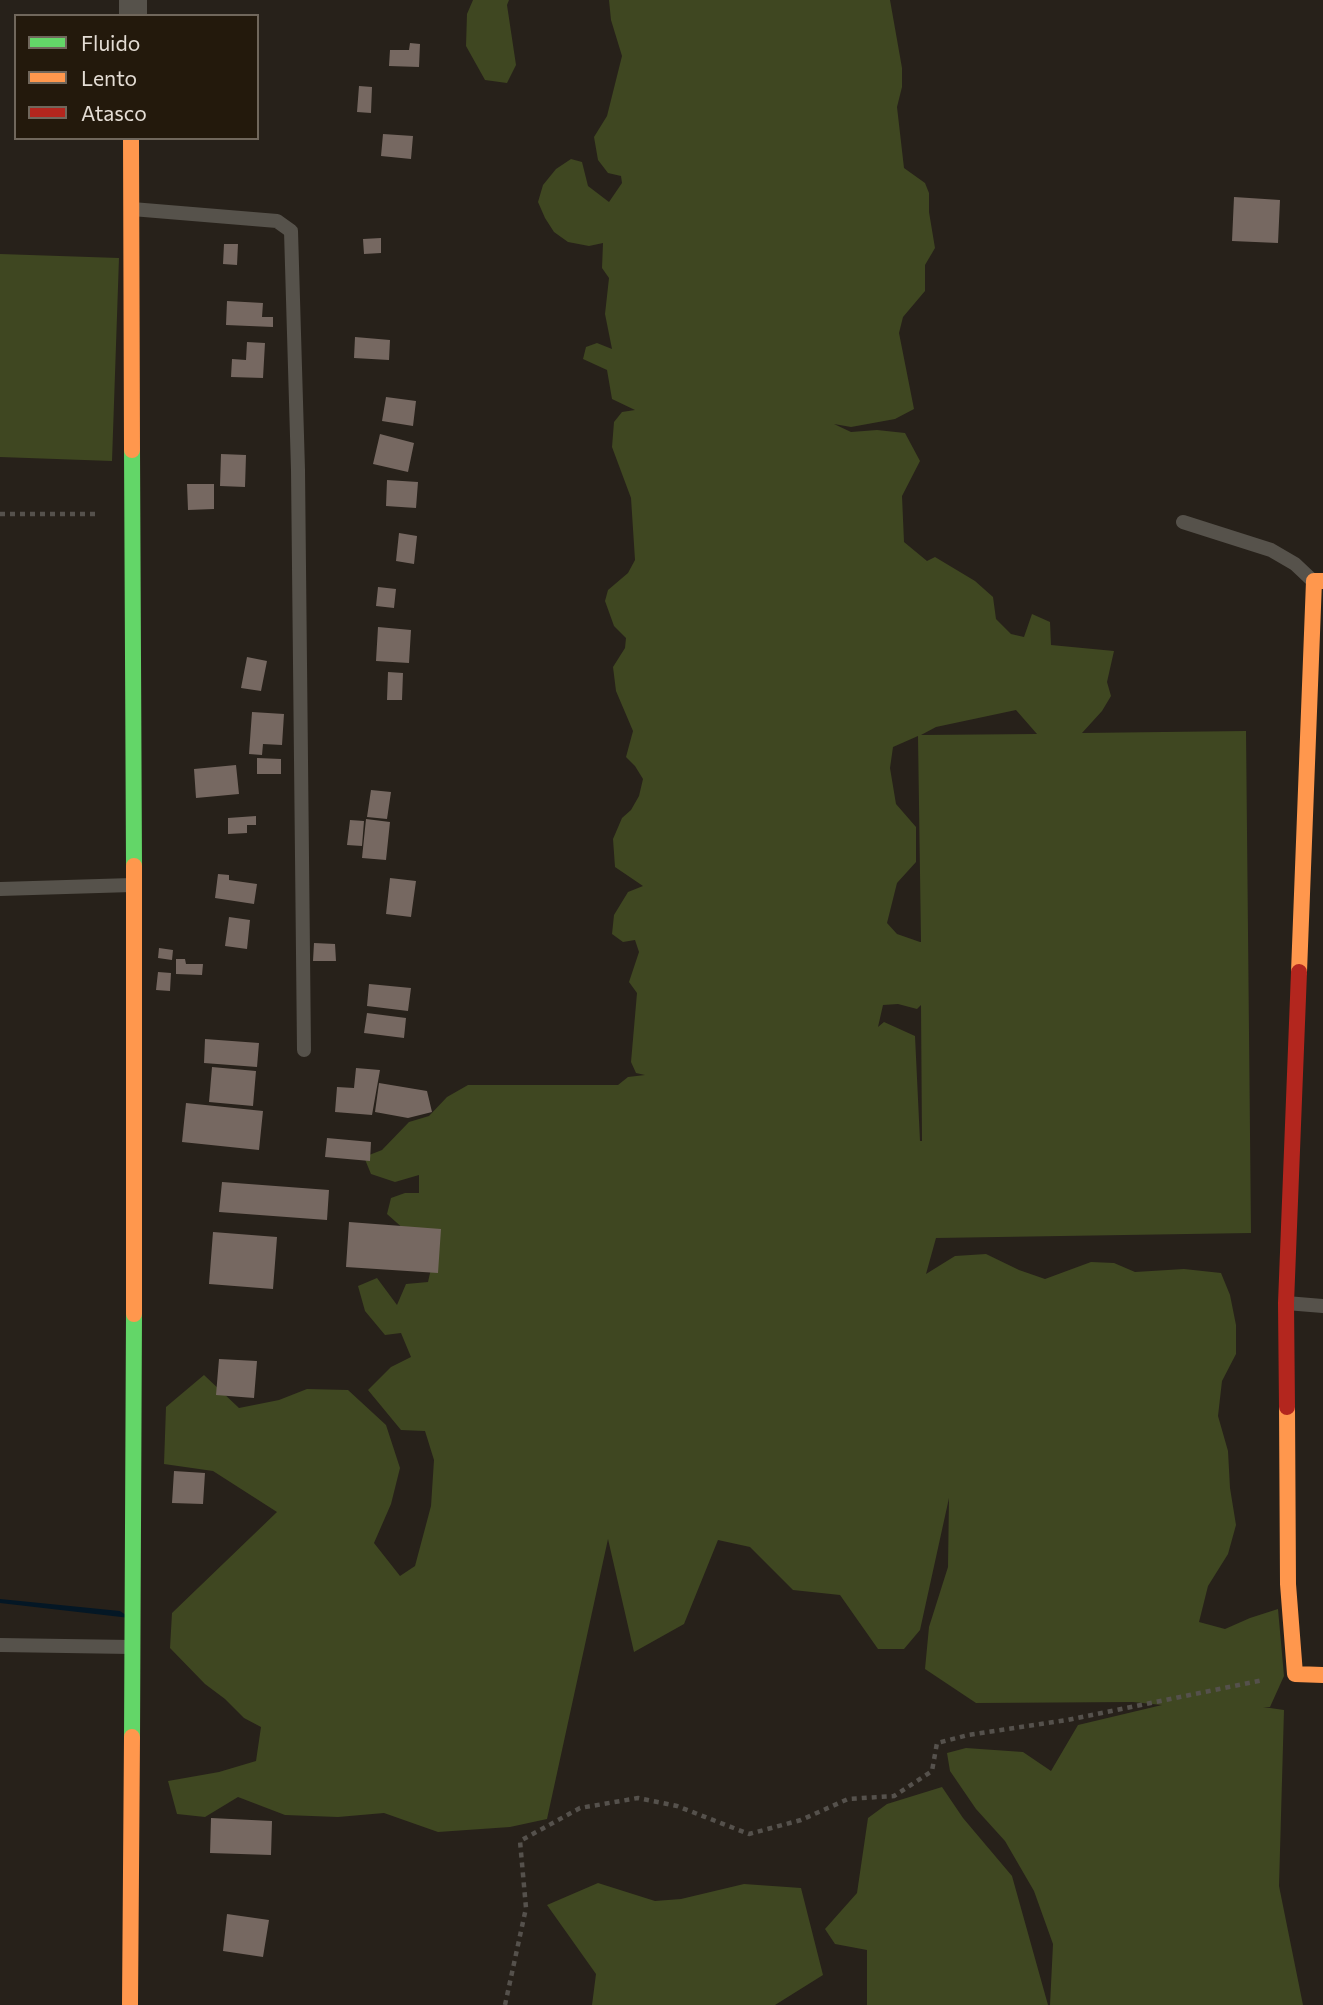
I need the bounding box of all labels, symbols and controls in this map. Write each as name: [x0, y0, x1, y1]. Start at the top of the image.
legend: [14, 14, 259, 140]
text: Fluido: [81, 30, 140, 55]
text: Lento: [81, 65, 137, 90]
text: Atasco: [81, 100, 147, 125]

